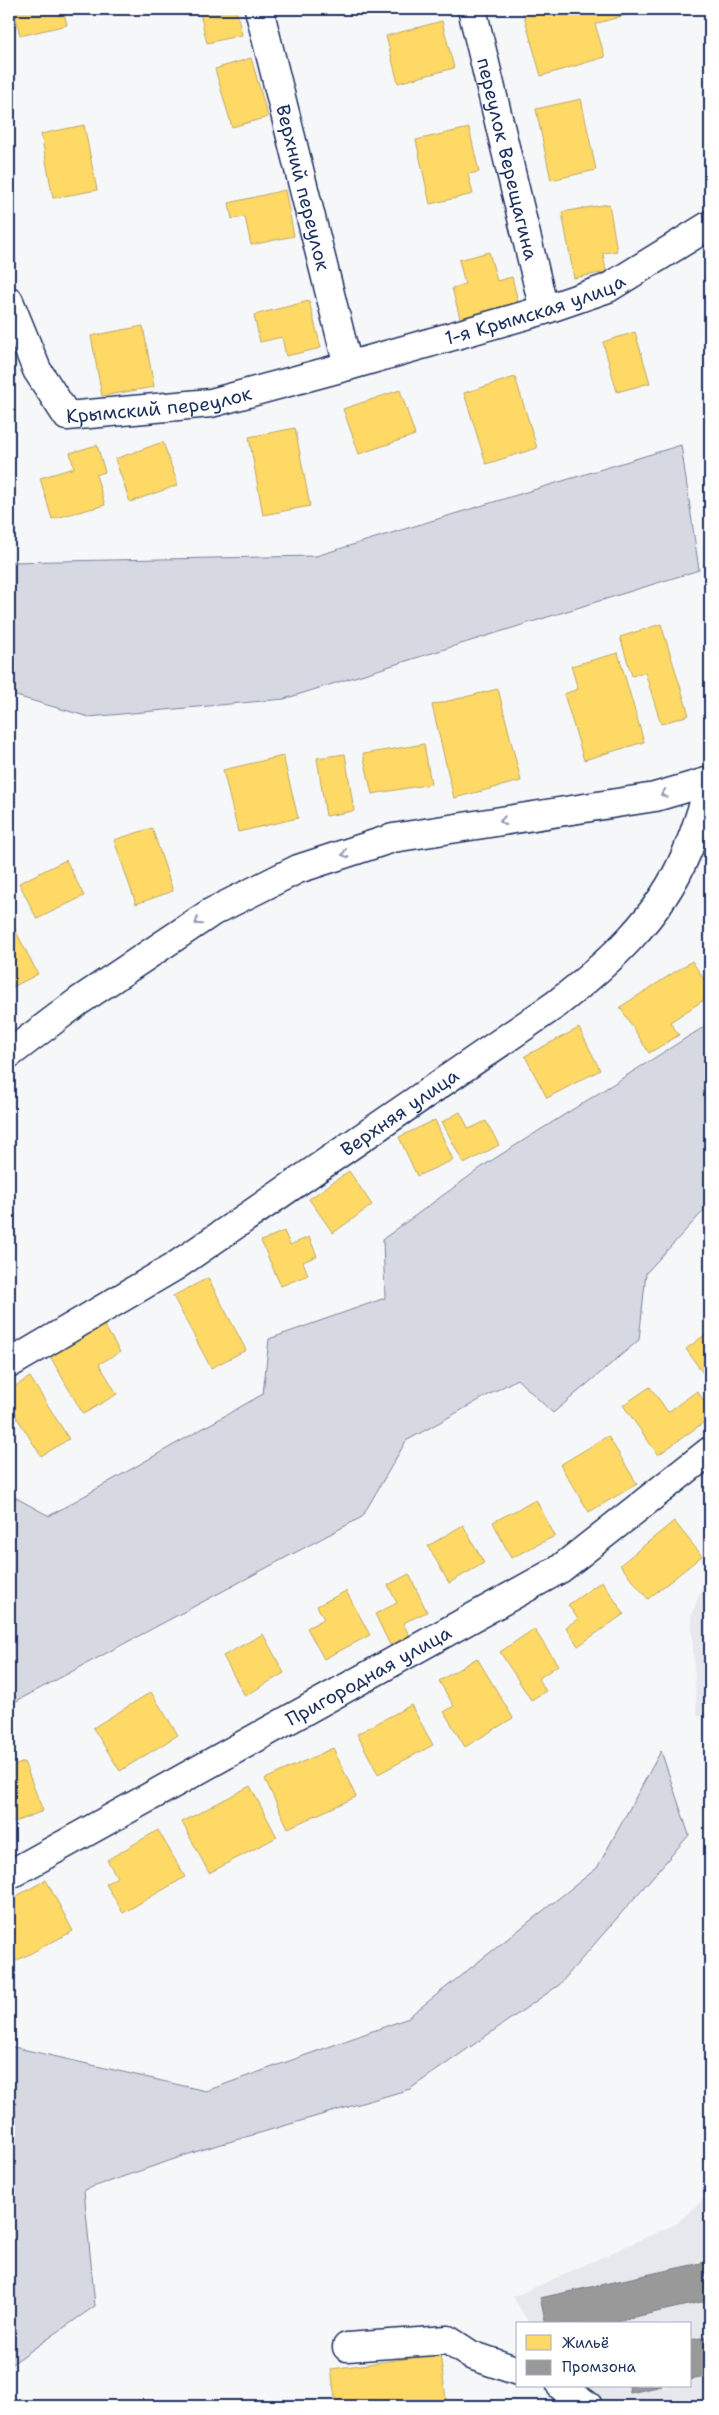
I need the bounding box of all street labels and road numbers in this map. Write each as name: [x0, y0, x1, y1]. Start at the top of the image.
street label: переулок Верещагина: [471, 55, 544, 263]
street label: Верхний переулок: [270, 102, 336, 273]
street label: 1-я Крымская улица: [442, 268, 630, 351]
street label: Крымский переулок: [65, 381, 254, 429]
street label: Верхняя улица: [336, 1063, 464, 1162]
street label: Пригородная улица: [281, 1620, 456, 1732]

